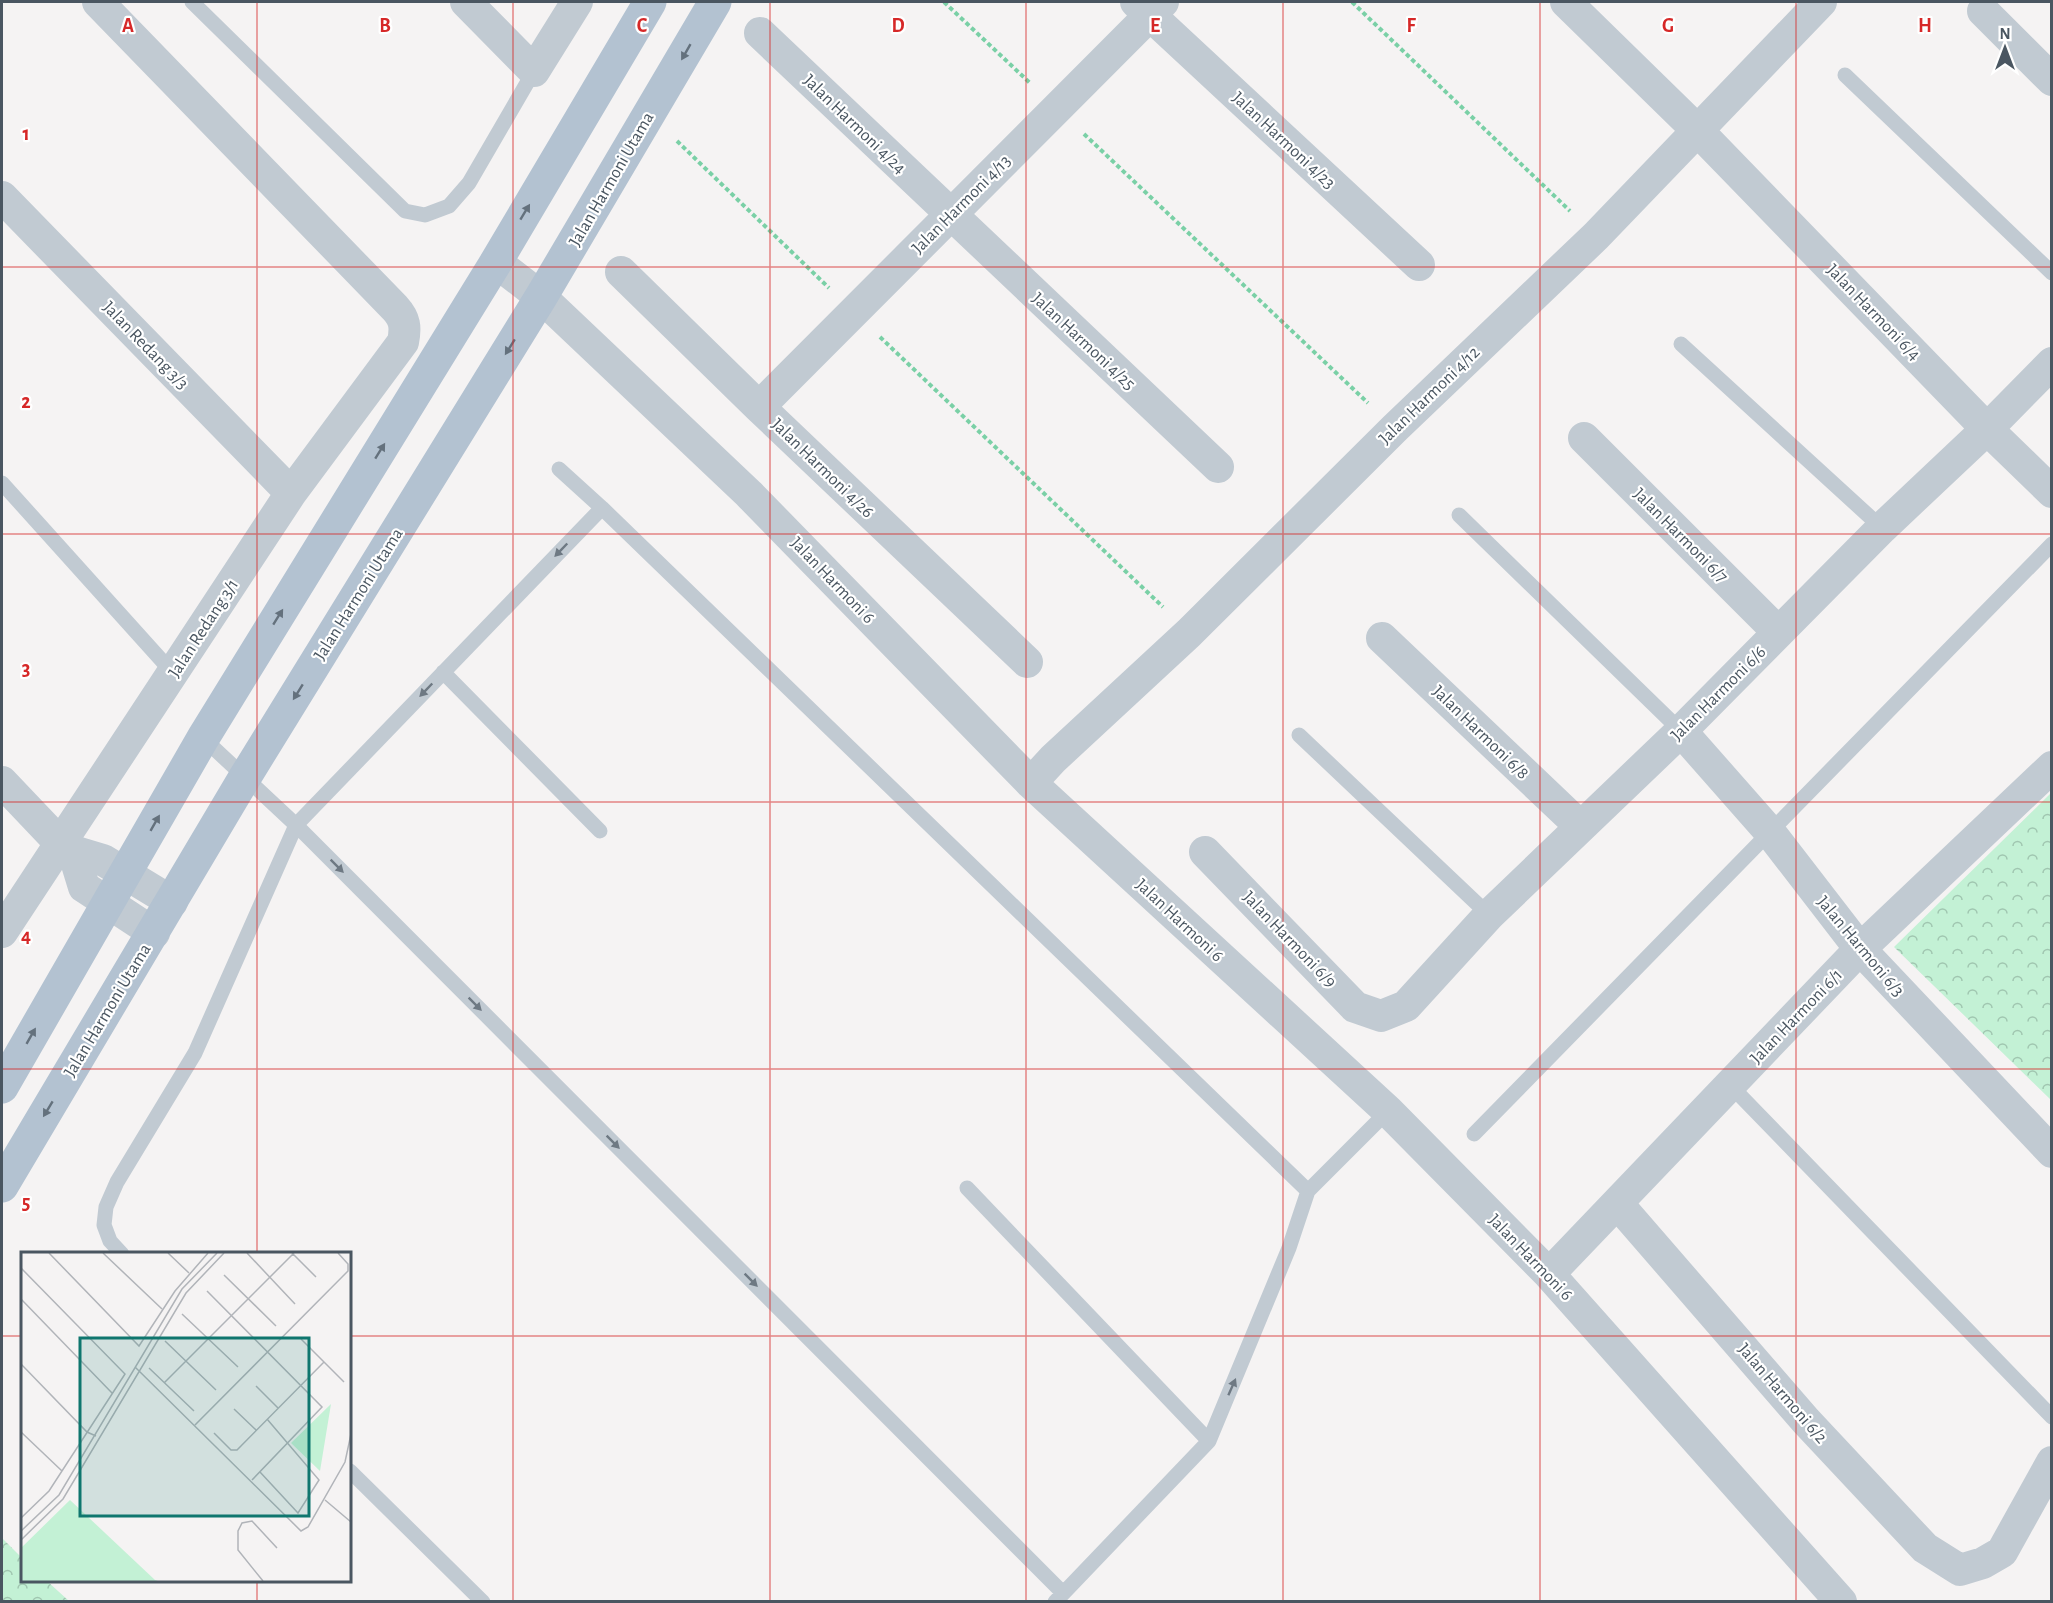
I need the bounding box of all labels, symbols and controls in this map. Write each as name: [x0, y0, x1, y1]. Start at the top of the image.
text: A: [122, 16, 134, 36]
text: B: [379, 16, 391, 36]
text: C: [637, 16, 648, 36]
text: D: [891, 16, 905, 36]
text: E: [1150, 16, 1160, 36]
text: F: [1406, 16, 1416, 36]
text: G: [1662, 16, 1674, 36]
text: H: [1918, 16, 1932, 36]
north arrow: [1975, 18, 2035, 78]
text: N: [1999, 26, 2011, 42]
one-way arrow: [680, 44, 691, 60]
street label: Jalan Harmoni 4/24: [800, 71, 909, 178]
street label: Jalan Harmoni 4/23: [1228, 89, 1338, 193]
street label: Jalan Harmoni Utama: [566, 109, 658, 250]
text: 1: [22, 124, 30, 144]
street label: Jalan Harmoni 4/13: [909, 152, 1015, 258]
one-way arrow: [520, 204, 531, 220]
street label: Jalan Harmoni 6/4: [1823, 261, 1924, 365]
street label: Jalan Harmoni 4/25: [1028, 290, 1138, 394]
street label: Jalan Redang 3/3: [99, 298, 192, 393]
one-way arrow: [505, 339, 516, 355]
street label: Jalan Harmoni 4/12: [1376, 343, 1483, 448]
text: 2: [21, 392, 31, 412]
street label: Jalan Harmoni 4/26: [768, 416, 877, 522]
one-way arrow: [374, 443, 385, 459]
street label: Jalan Harmoni 6/7: [1630, 485, 1731, 586]
street label: Jalan Harmoni Utama: [311, 525, 407, 664]
street label: Jalan Harmoni 6: [787, 534, 878, 627]
one-way arrow: [555, 542, 568, 557]
street label: Jalan Redang 3/1: [165, 576, 242, 681]
one-way arrow: [272, 609, 283, 625]
street label: Jalan Harmoni 6/6: [1668, 643, 1770, 745]
text: 3: [22, 659, 30, 679]
street label: Jalan Harmoni 6/8: [1429, 682, 1532, 783]
one-way arrow: [419, 683, 433, 697]
one-way arrow: [292, 684, 303, 700]
one-way arrow: [150, 814, 160, 831]
one-way arrow: [330, 859, 344, 873]
street label: Jalan Harmoni 6: [1132, 876, 1227, 966]
street label: Jalan Harmoni 6/9: [1239, 888, 1340, 991]
street label: Jalan Harmoni 6/3: [1813, 893, 1907, 1000]
text: 4: [21, 926, 31, 946]
street label: Jalan Harmoni Utama: [61, 941, 155, 1080]
street label: Jalan Harmoni 6/1: [1747, 966, 1846, 1067]
one-way arrow: [468, 997, 482, 1011]
one-way arrow: [26, 1027, 36, 1044]
one-way arrow: [42, 1101, 53, 1117]
one-way arrow: [606, 1135, 620, 1150]
text: 5: [22, 1193, 30, 1213]
street label: Jalan Harmoni 6: [1485, 1211, 1576, 1304]
inset map: [21, 1252, 351, 1582]
one-way arrow: [743, 1273, 757, 1287]
street label: Jalan Harmoni 6/2: [1734, 1340, 1830, 1447]
one-way arrow: [1227, 1378, 1237, 1396]

